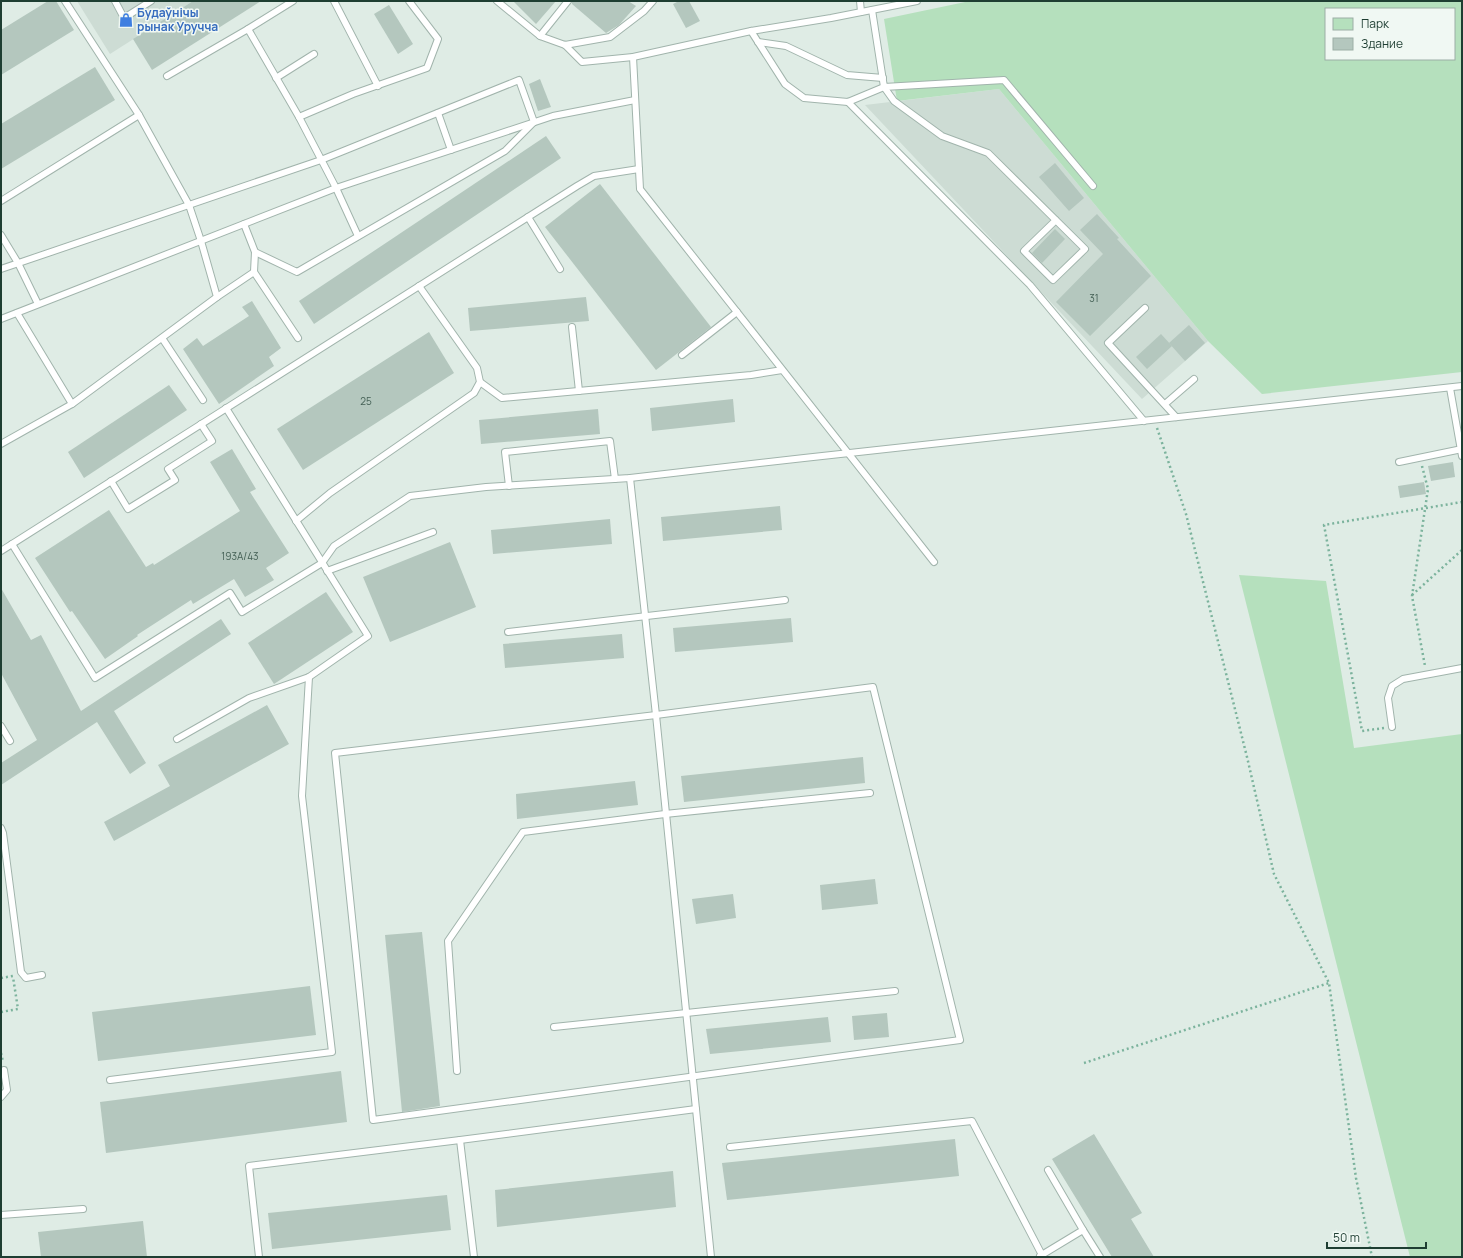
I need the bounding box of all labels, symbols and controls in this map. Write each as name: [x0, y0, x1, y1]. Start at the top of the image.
place label: Будаўнічы рынак Уручча: [137, 4, 218, 35]
legend: [1325, 8, 1455, 60]
shop icon: Будаўнічы рынак Уручча: [118, 12, 134, 28]
text: Парк: [1361, 15, 1390, 32]
text: Здание: [1361, 35, 1403, 52]
house number: 31: [1089, 291, 1099, 305]
house number: 25: [360, 394, 372, 408]
house number: 193А/43: [221, 549, 259, 563]
scale bar: [1327, 1224, 1426, 1250]
text: 50 m: [1333, 1229, 1360, 1246]

